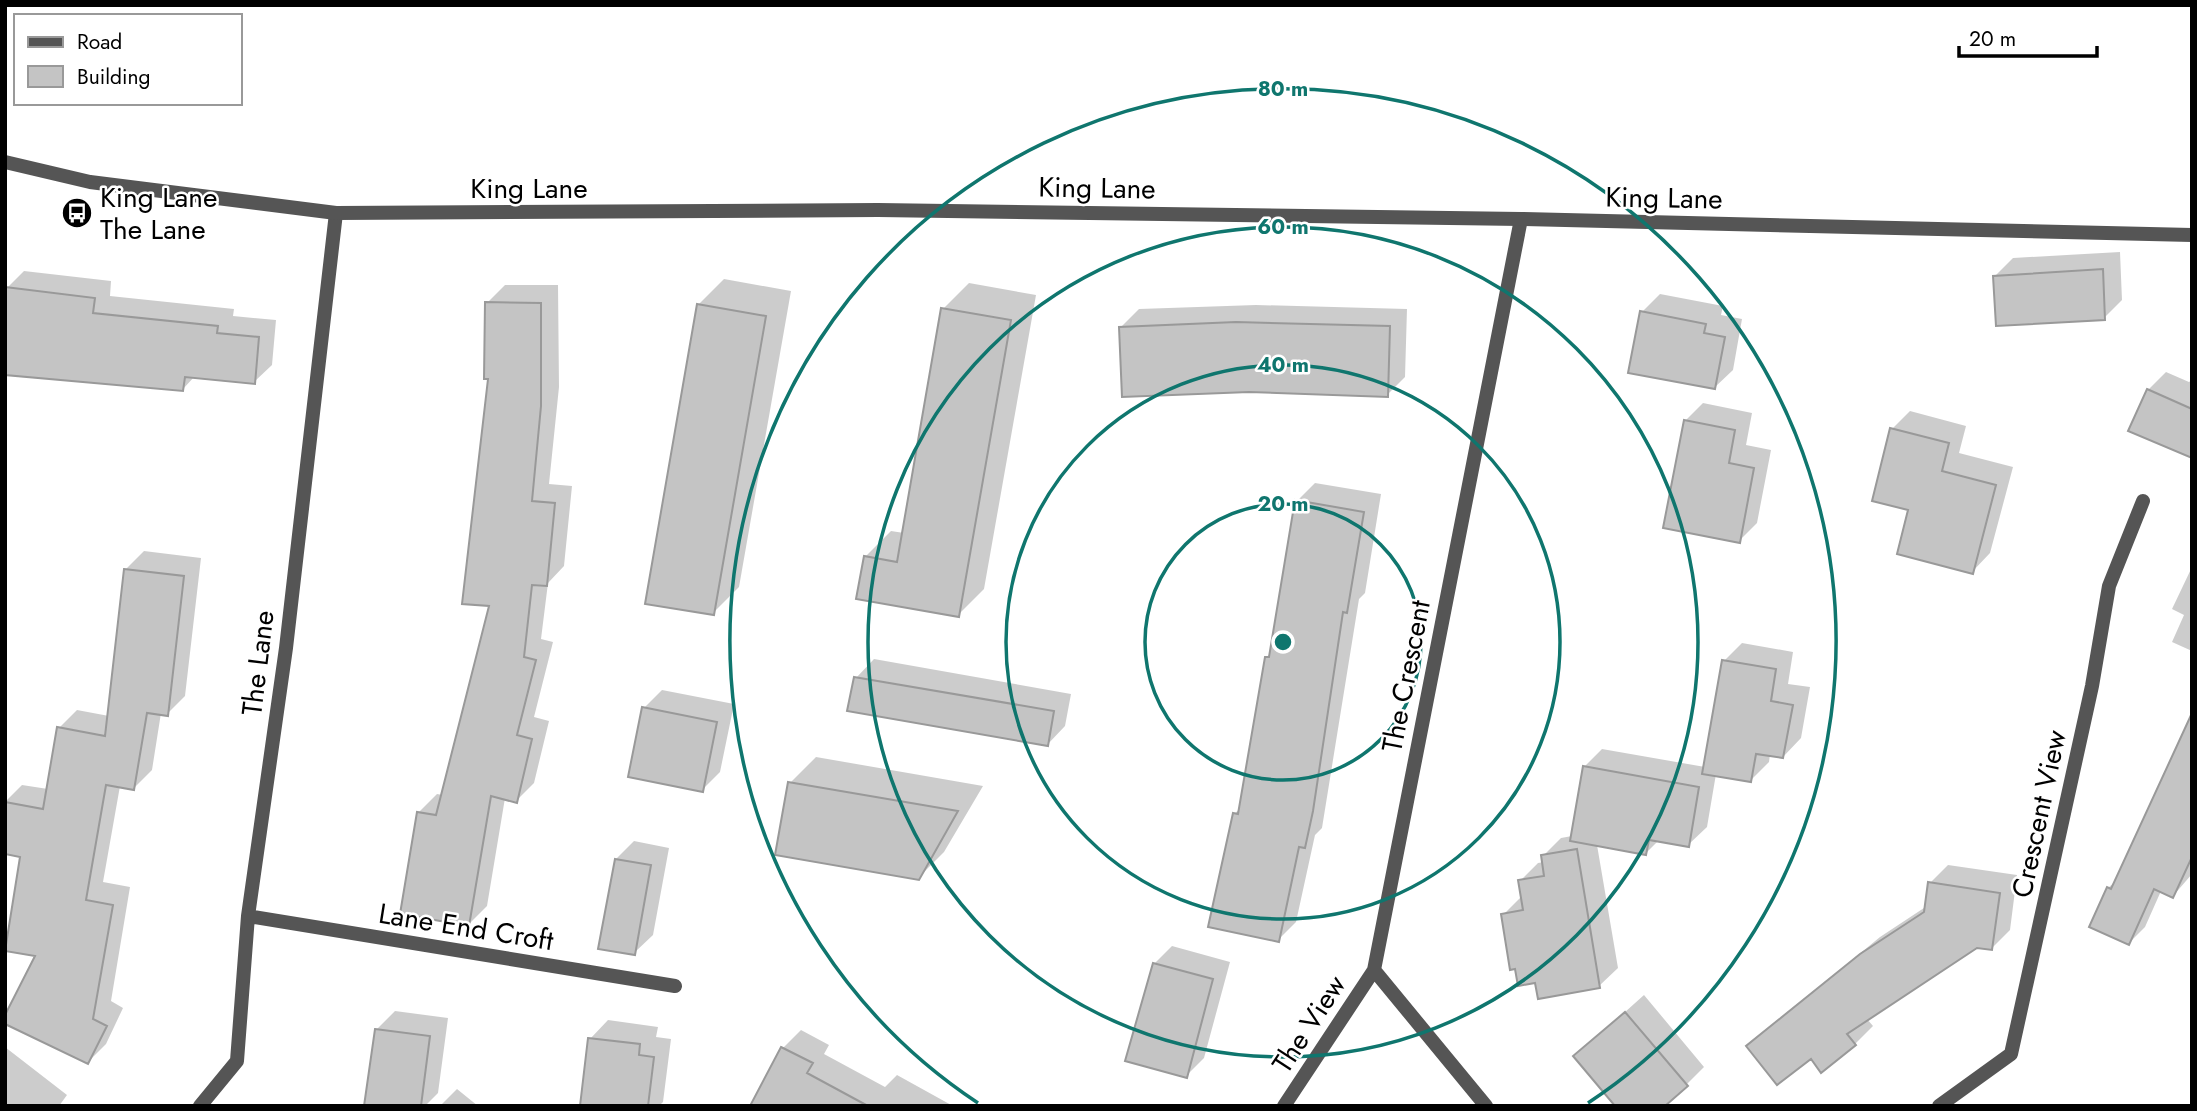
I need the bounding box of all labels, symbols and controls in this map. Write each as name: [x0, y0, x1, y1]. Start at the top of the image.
legend: [14, 14, 242, 105]
scale bar: [1959, 14, 2097, 58]
text: 20 m: [1969, 24, 2016, 54]
text: Road: [77, 27, 122, 57]
text: Building: [77, 62, 150, 92]
text: 80 m: [1258, 74, 1308, 104]
street label: King Lane: [1038, 166, 1156, 210]
street label: King Lane: [470, 168, 588, 209]
street label: King Lane: [1605, 176, 1723, 220]
place label: King Lane The Lane: [100, 177, 217, 250]
bus stop icon: King Lane The Lane: [60, 196, 94, 230]
text: 60 m: [1257, 212, 1309, 242]
text: 40 m: [1257, 350, 1309, 380]
text: 20 m: [1257, 489, 1309, 519]
street label: The Crescent: [1371, 596, 1441, 755]
street label: The Lane: [231, 608, 285, 718]
centre of rings: [1271, 630, 1295, 654]
street label: Crescent View: [2001, 726, 2077, 902]
street label: Lane End Croft: [376, 893, 557, 961]
street label: The View: [1262, 967, 1356, 1081]

